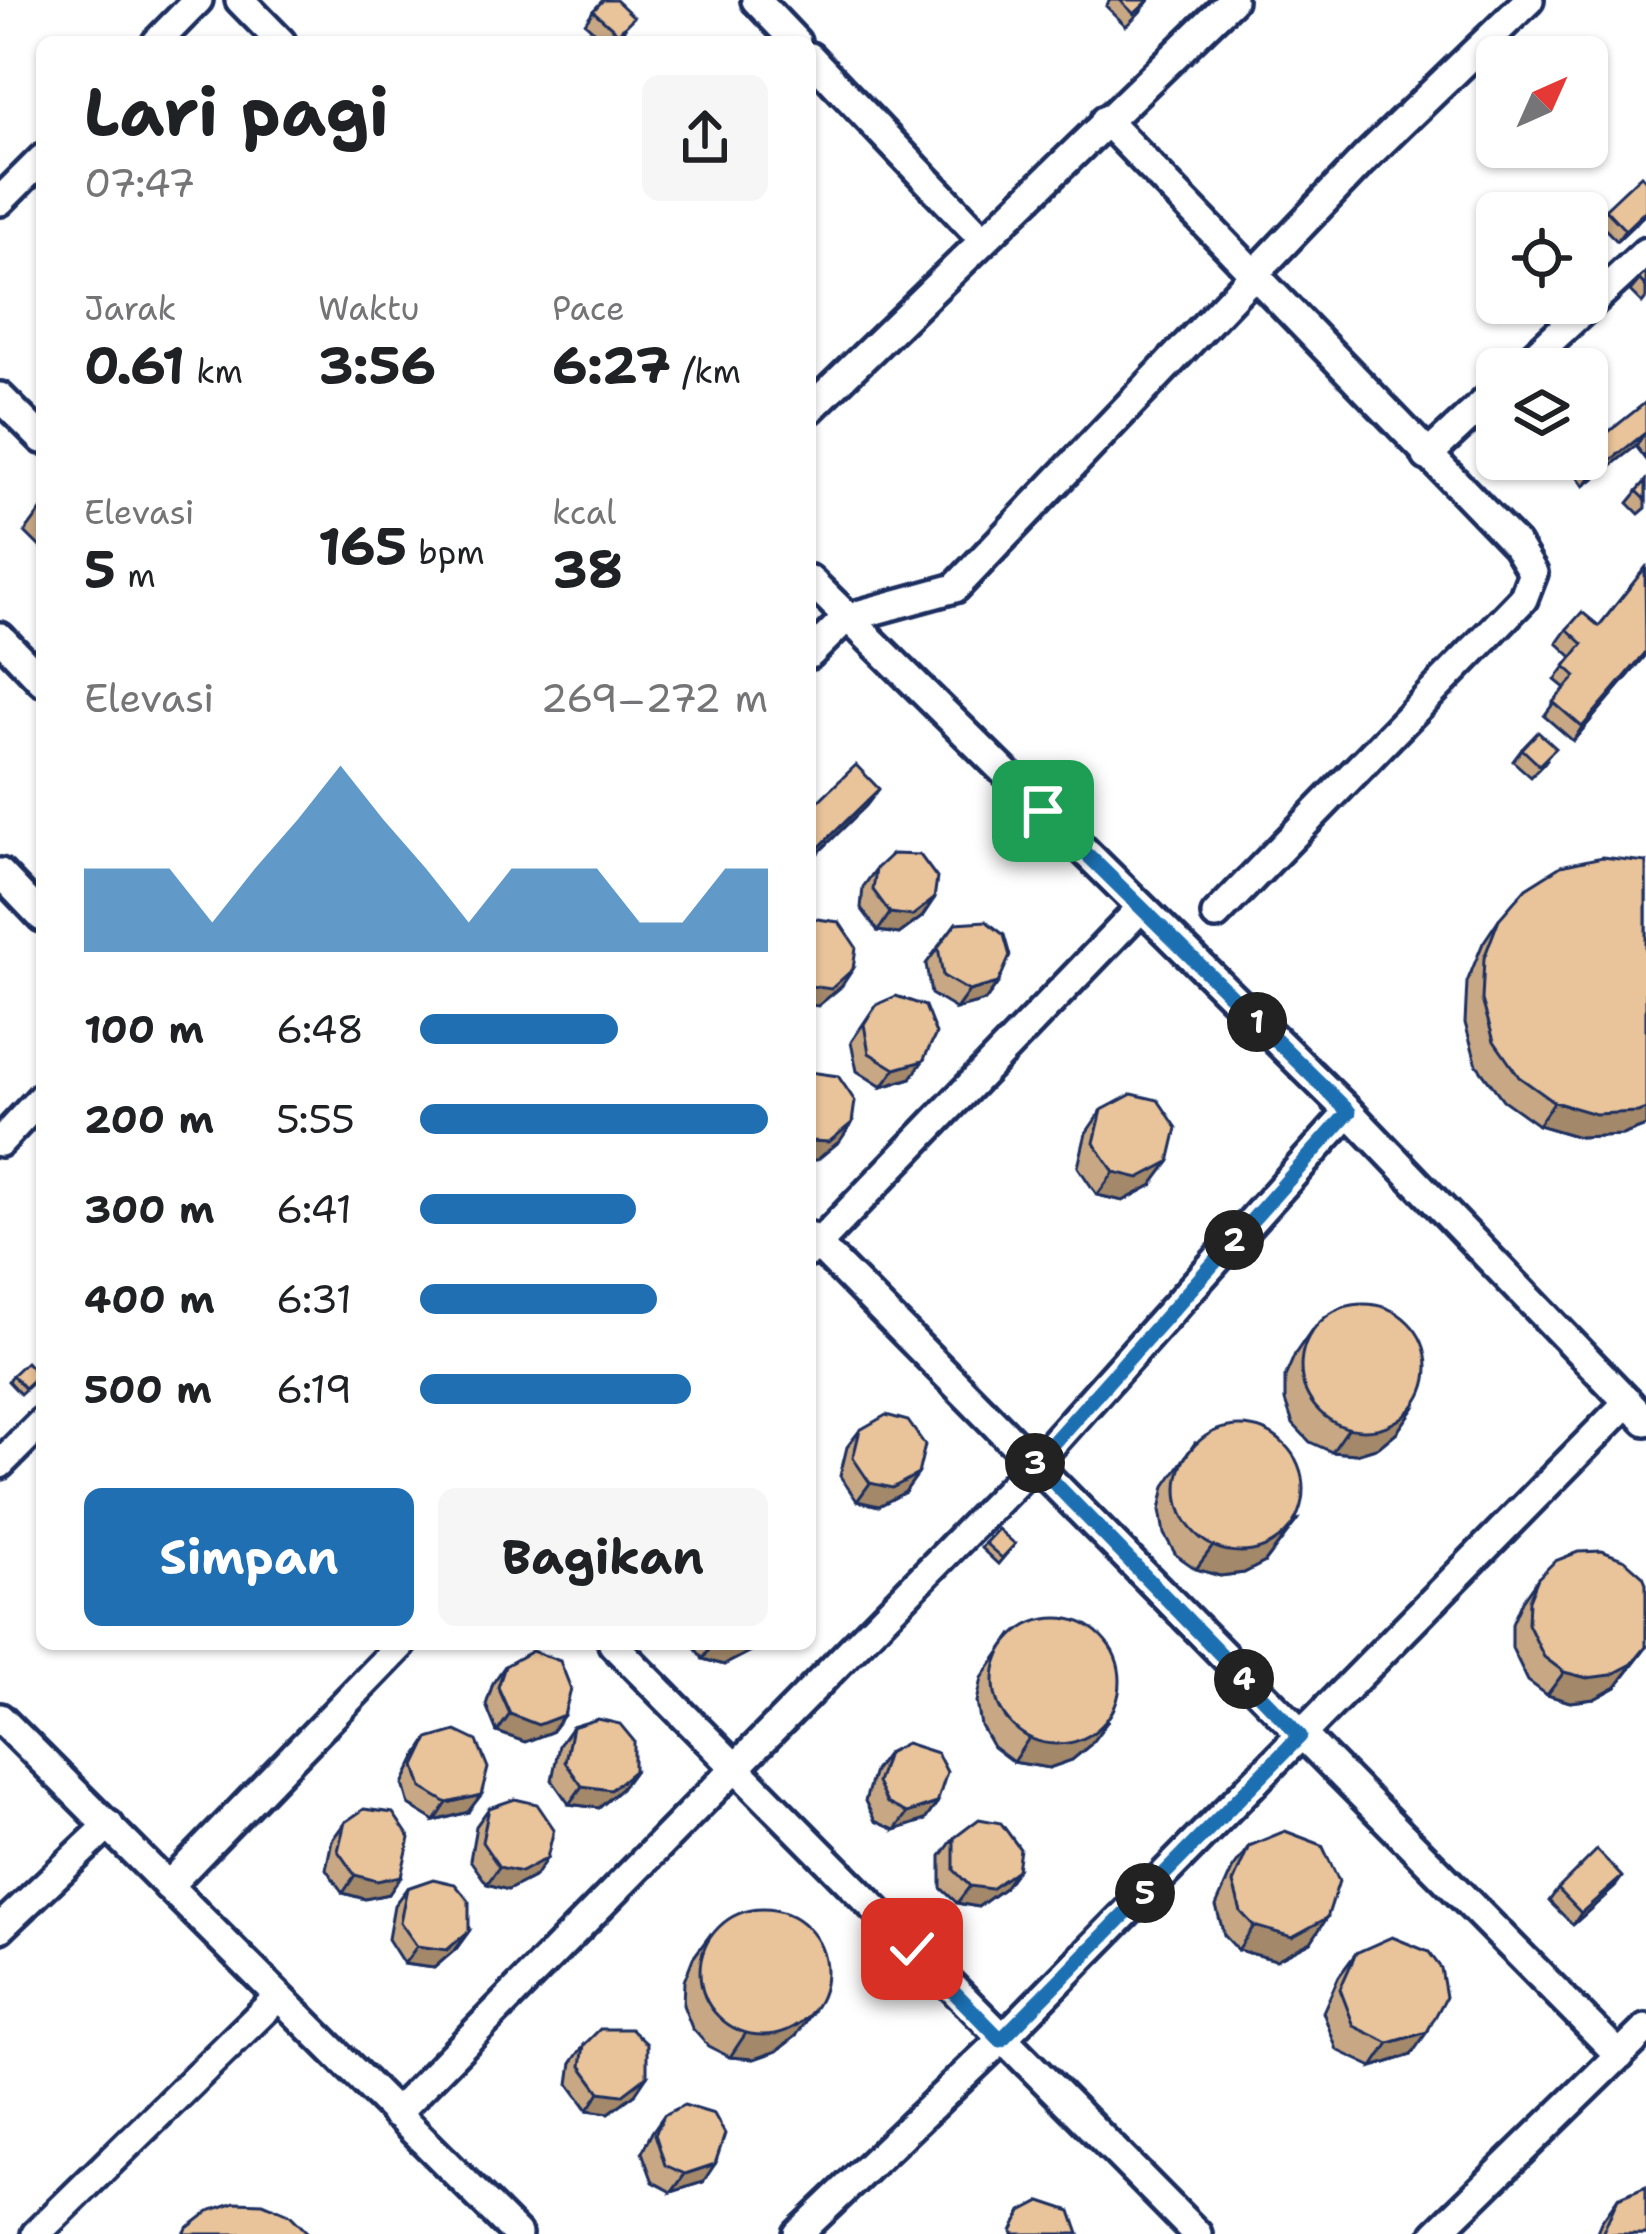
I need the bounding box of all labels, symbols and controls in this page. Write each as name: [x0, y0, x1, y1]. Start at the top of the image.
north arrow: [1476, 36, 1608, 168]
map controls: [1476, 36, 1608, 480]
text: Lari pagi: [84, 68, 389, 156]
button: share: [642, 75, 768, 201]
text: 07:47: [84, 157, 195, 209]
button: locate: [1476, 192, 1608, 324]
text: Jarak: [84, 286, 176, 331]
text: Waktu: [318, 286, 420, 331]
text: Pace: [552, 286, 625, 331]
text: 0.61: [84, 331, 185, 399]
text: 3:56: [318, 331, 436, 399]
text: 6:27: [552, 331, 671, 399]
button: layers: [1476, 348, 1608, 480]
text: km: [185, 349, 243, 394]
text: /km: [671, 349, 741, 394]
text: Elevasi: [84, 490, 194, 535]
text: kcal: [552, 490, 616, 535]
text: 165: [318, 512, 407, 580]
text: bpm: [407, 530, 485, 575]
text: 5: [84, 535, 116, 603]
text: 38: [552, 535, 623, 603]
text: m: [116, 553, 156, 598]
text: Elevasi: [84, 672, 214, 724]
text: 269–272 m: [541, 672, 768, 724]
pin: [992, 760, 1094, 862]
icon: arrive: [1010, 778, 1076, 844]
pin: 1: [1227, 992, 1287, 1052]
text: 1: [1249, 999, 1265, 1044]
text: 100 m: [84, 1003, 204, 1055]
text: 6:48: [276, 1003, 364, 1055]
text: 200 m: [84, 1093, 214, 1145]
text: 5:55: [276, 1093, 355, 1145]
text: 300 m: [84, 1183, 215, 1235]
text: 6:41: [276, 1183, 352, 1235]
pin: 2: [1204, 1210, 1264, 1270]
text: 2: [1222, 1217, 1246, 1262]
text: 400 m: [84, 1273, 215, 1325]
text: 6:31: [276, 1273, 352, 1325]
text: 500 m: [84, 1363, 212, 1415]
text: 6:19: [276, 1363, 352, 1415]
pin: 3: [1005, 1433, 1065, 1493]
text: 3: [1023, 1440, 1047, 1485]
button: Simpan: [84, 1488, 414, 1626]
button: Bagikan: [438, 1488, 768, 1626]
pin: 4: [1214, 1649, 1274, 1709]
text: 4: [1232, 1656, 1256, 1701]
pin: 5: [1115, 1863, 1175, 1923]
text: 5: [1135, 1870, 1155, 1915]
pin: [861, 1898, 963, 2000]
icon: check: [879, 1916, 945, 1982]

